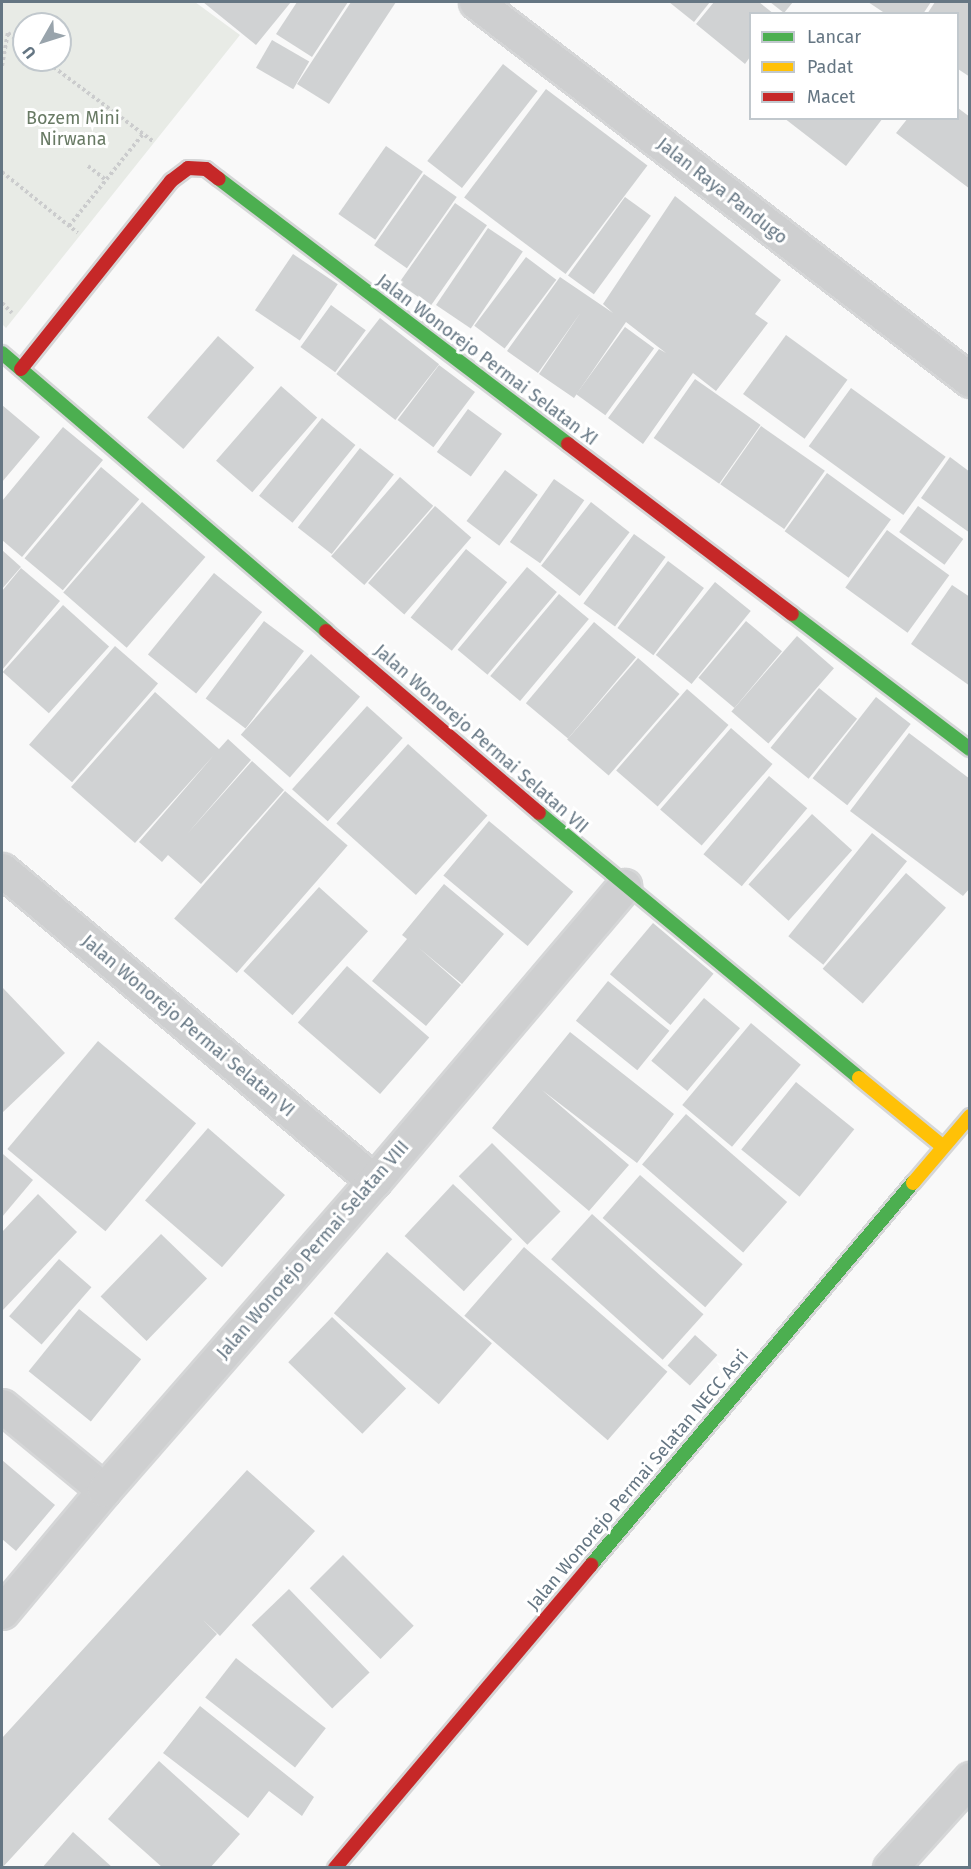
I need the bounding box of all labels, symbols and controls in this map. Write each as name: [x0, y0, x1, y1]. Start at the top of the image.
north arrow: [12, 12, 72, 72]
legend: [749, 12, 959, 120]
text: Lancar: [807, 26, 861, 48]
text: U: [19, 42, 40, 62]
text: Padat: [807, 56, 853, 78]
text: Macet: [807, 86, 855, 108]
park label: Bozem Mini Nirwana: [26, 108, 120, 150]
street label: Jalan Raya Pandugo: [653, 133, 791, 249]
street label: Jalan Wonorejo Permai Selatan XI: [372, 270, 602, 450]
street label: Jalan Wonorejo Permai Selatan VII: [370, 640, 592, 838]
street label: Jalan Wonorejo Permai Selatan VI: [77, 931, 299, 1121]
street label: Jalan Wonorejo Permai Selatan VIII: [212, 1137, 414, 1363]
street label: Jalan Wonorejo Permai Selatan NECC Asri: [523, 1345, 753, 1615]

